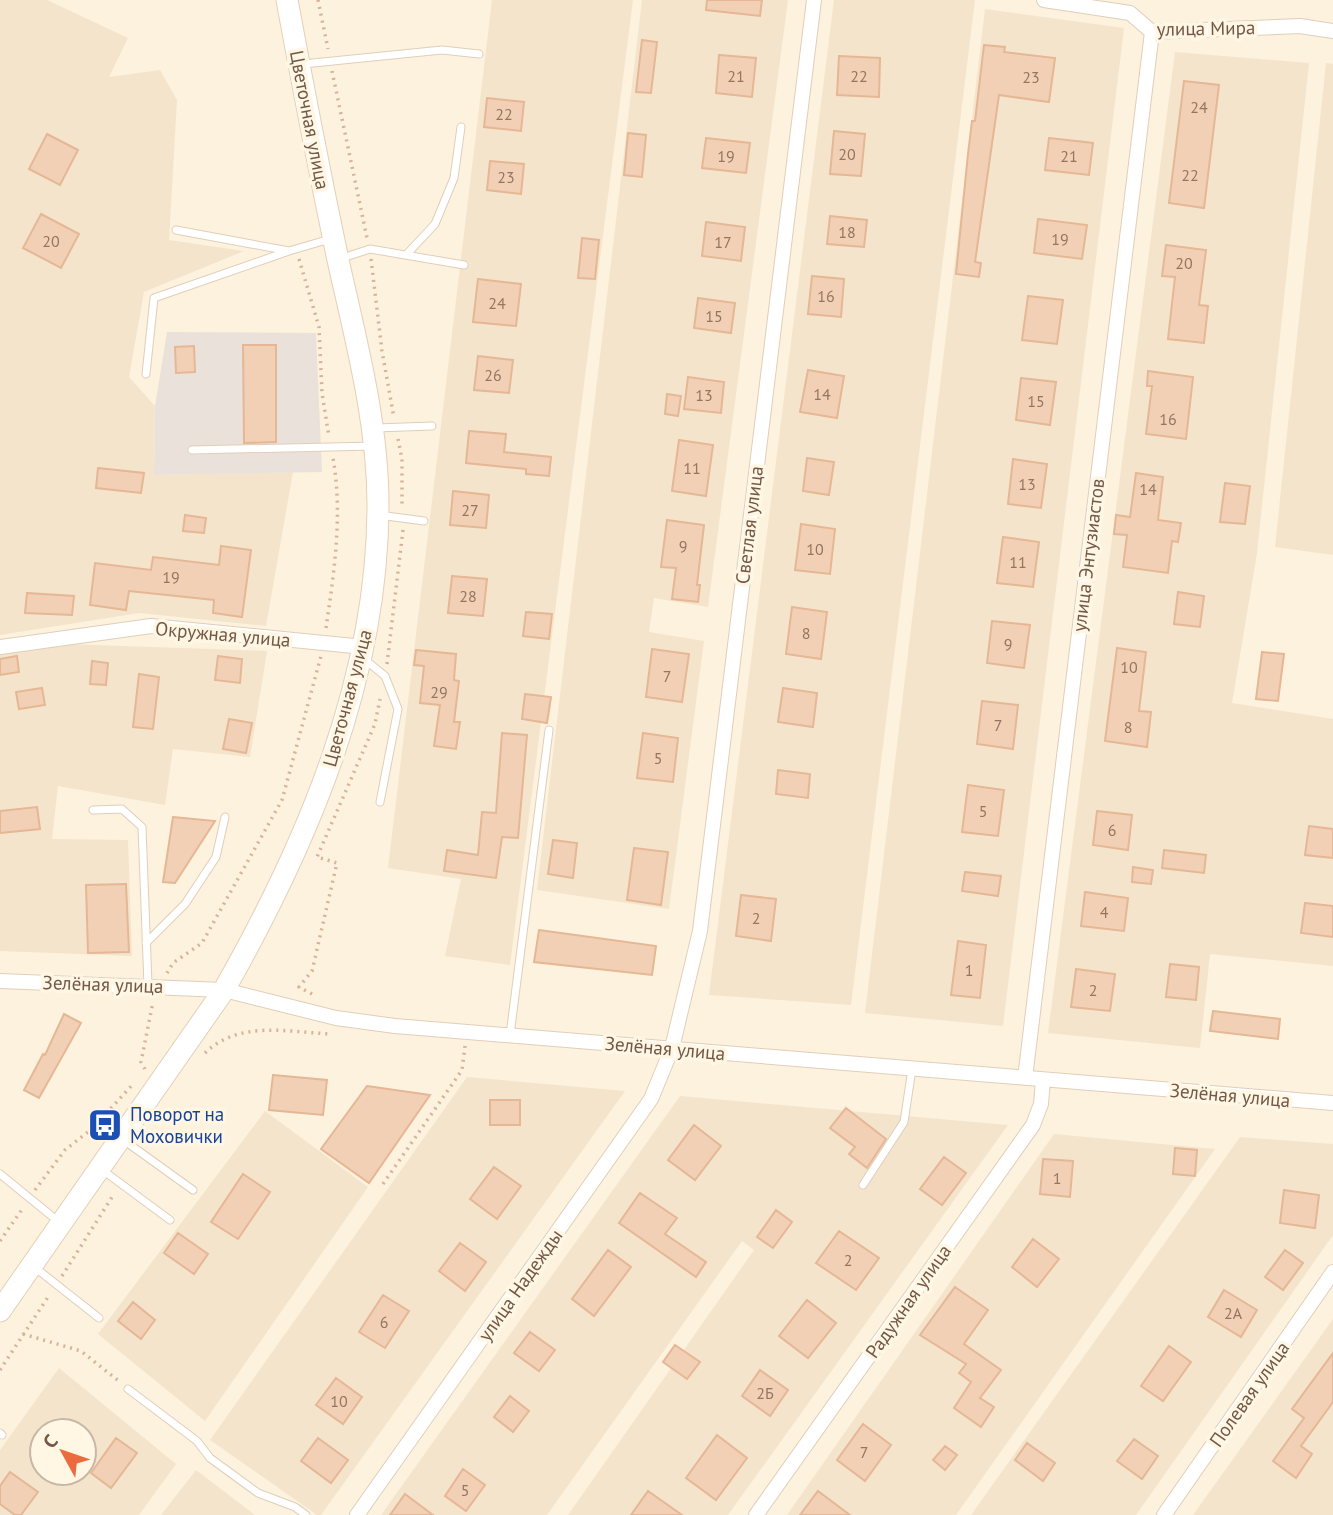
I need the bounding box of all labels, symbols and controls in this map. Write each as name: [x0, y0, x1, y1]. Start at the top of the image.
street label: улица Мира: [1157, 15, 1255, 41]
street label: Цветочная улица: [285, 48, 335, 192]
house number: 21: [727, 66, 745, 86]
house number: 22: [850, 66, 868, 86]
house number: 23: [1022, 67, 1040, 87]
house number: 24: [1190, 97, 1208, 117]
house number: 22: [495, 104, 513, 124]
house number: 20: [838, 144, 856, 164]
house number: 19: [717, 146, 735, 166]
house number: 21: [1060, 146, 1078, 166]
house number: 22: [1181, 165, 1199, 185]
house number: 23: [497, 167, 515, 187]
house number: 18: [838, 222, 856, 242]
house number: 19: [1051, 229, 1069, 249]
house number: 20: [42, 231, 60, 251]
house number: 17: [714, 232, 732, 252]
house number: 20: [1175, 253, 1193, 273]
house number: 16: [817, 286, 835, 306]
house number: 24: [488, 293, 506, 313]
house number: 15: [705, 306, 723, 326]
house number: 26: [484, 365, 502, 385]
house number: 14: [813, 384, 831, 404]
house number: 13: [695, 385, 713, 405]
house number: 15: [1027, 391, 1045, 411]
house number: 16: [1159, 409, 1177, 429]
house number: 11: [683, 458, 701, 478]
street label: Светлая улица: [730, 465, 768, 585]
house number: 13: [1018, 474, 1036, 494]
street label: улица Энтузиастов: [1067, 477, 1109, 633]
house number: 14: [1139, 479, 1157, 499]
house number: 27: [461, 500, 479, 520]
house number: 9: [679, 536, 687, 556]
house number: 10: [806, 539, 824, 559]
house number: 11: [1009, 552, 1027, 572]
house number: 19: [162, 567, 180, 587]
house number: 28: [459, 586, 477, 606]
street label: Окружная улица: [154, 616, 292, 652]
house number: 8: [802, 623, 810, 643]
street label: Цветочная улица: [317, 627, 377, 769]
house number: 9: [1004, 634, 1012, 654]
house number: 10: [1120, 657, 1138, 677]
house number: 7: [663, 666, 671, 686]
house number: 29: [430, 682, 448, 702]
house number: 7: [994, 715, 1002, 735]
house number: 8: [1124, 717, 1132, 737]
house number: 5: [654, 748, 662, 768]
house number: 5: [979, 801, 987, 821]
house number: 6: [1108, 820, 1116, 840]
house number: 4: [1100, 902, 1109, 922]
house number: 2: [752, 908, 760, 928]
house number: 1: [965, 960, 973, 980]
street label: Зелёная улица: [42, 970, 164, 998]
house number: 2: [1089, 980, 1097, 1000]
street label: Зелёная улица: [604, 1031, 726, 1065]
street label: Зелёная улица: [1169, 1078, 1291, 1112]
place label: Поворот на Моховички: [130, 1102, 224, 1148]
bus stop icon: Поворот на Моховички: [86, 1106, 124, 1144]
house number: 1: [1053, 1168, 1061, 1188]
street label: улица Надежды: [472, 1224, 568, 1346]
street label: Радужная улица: [860, 1240, 956, 1362]
house number: 2: [844, 1250, 852, 1270]
house number: 2А: [1224, 1303, 1243, 1323]
house number: 6: [380, 1312, 388, 1332]
street label: Полевая улица: [1204, 1337, 1294, 1451]
house number: 2Б: [756, 1383, 774, 1403]
house number: 10: [330, 1391, 348, 1411]
north arrow: [28, 1417, 98, 1487]
text: С: [37, 1429, 63, 1453]
house number: 7: [860, 1442, 868, 1462]
house number: 5: [461, 1480, 469, 1500]

